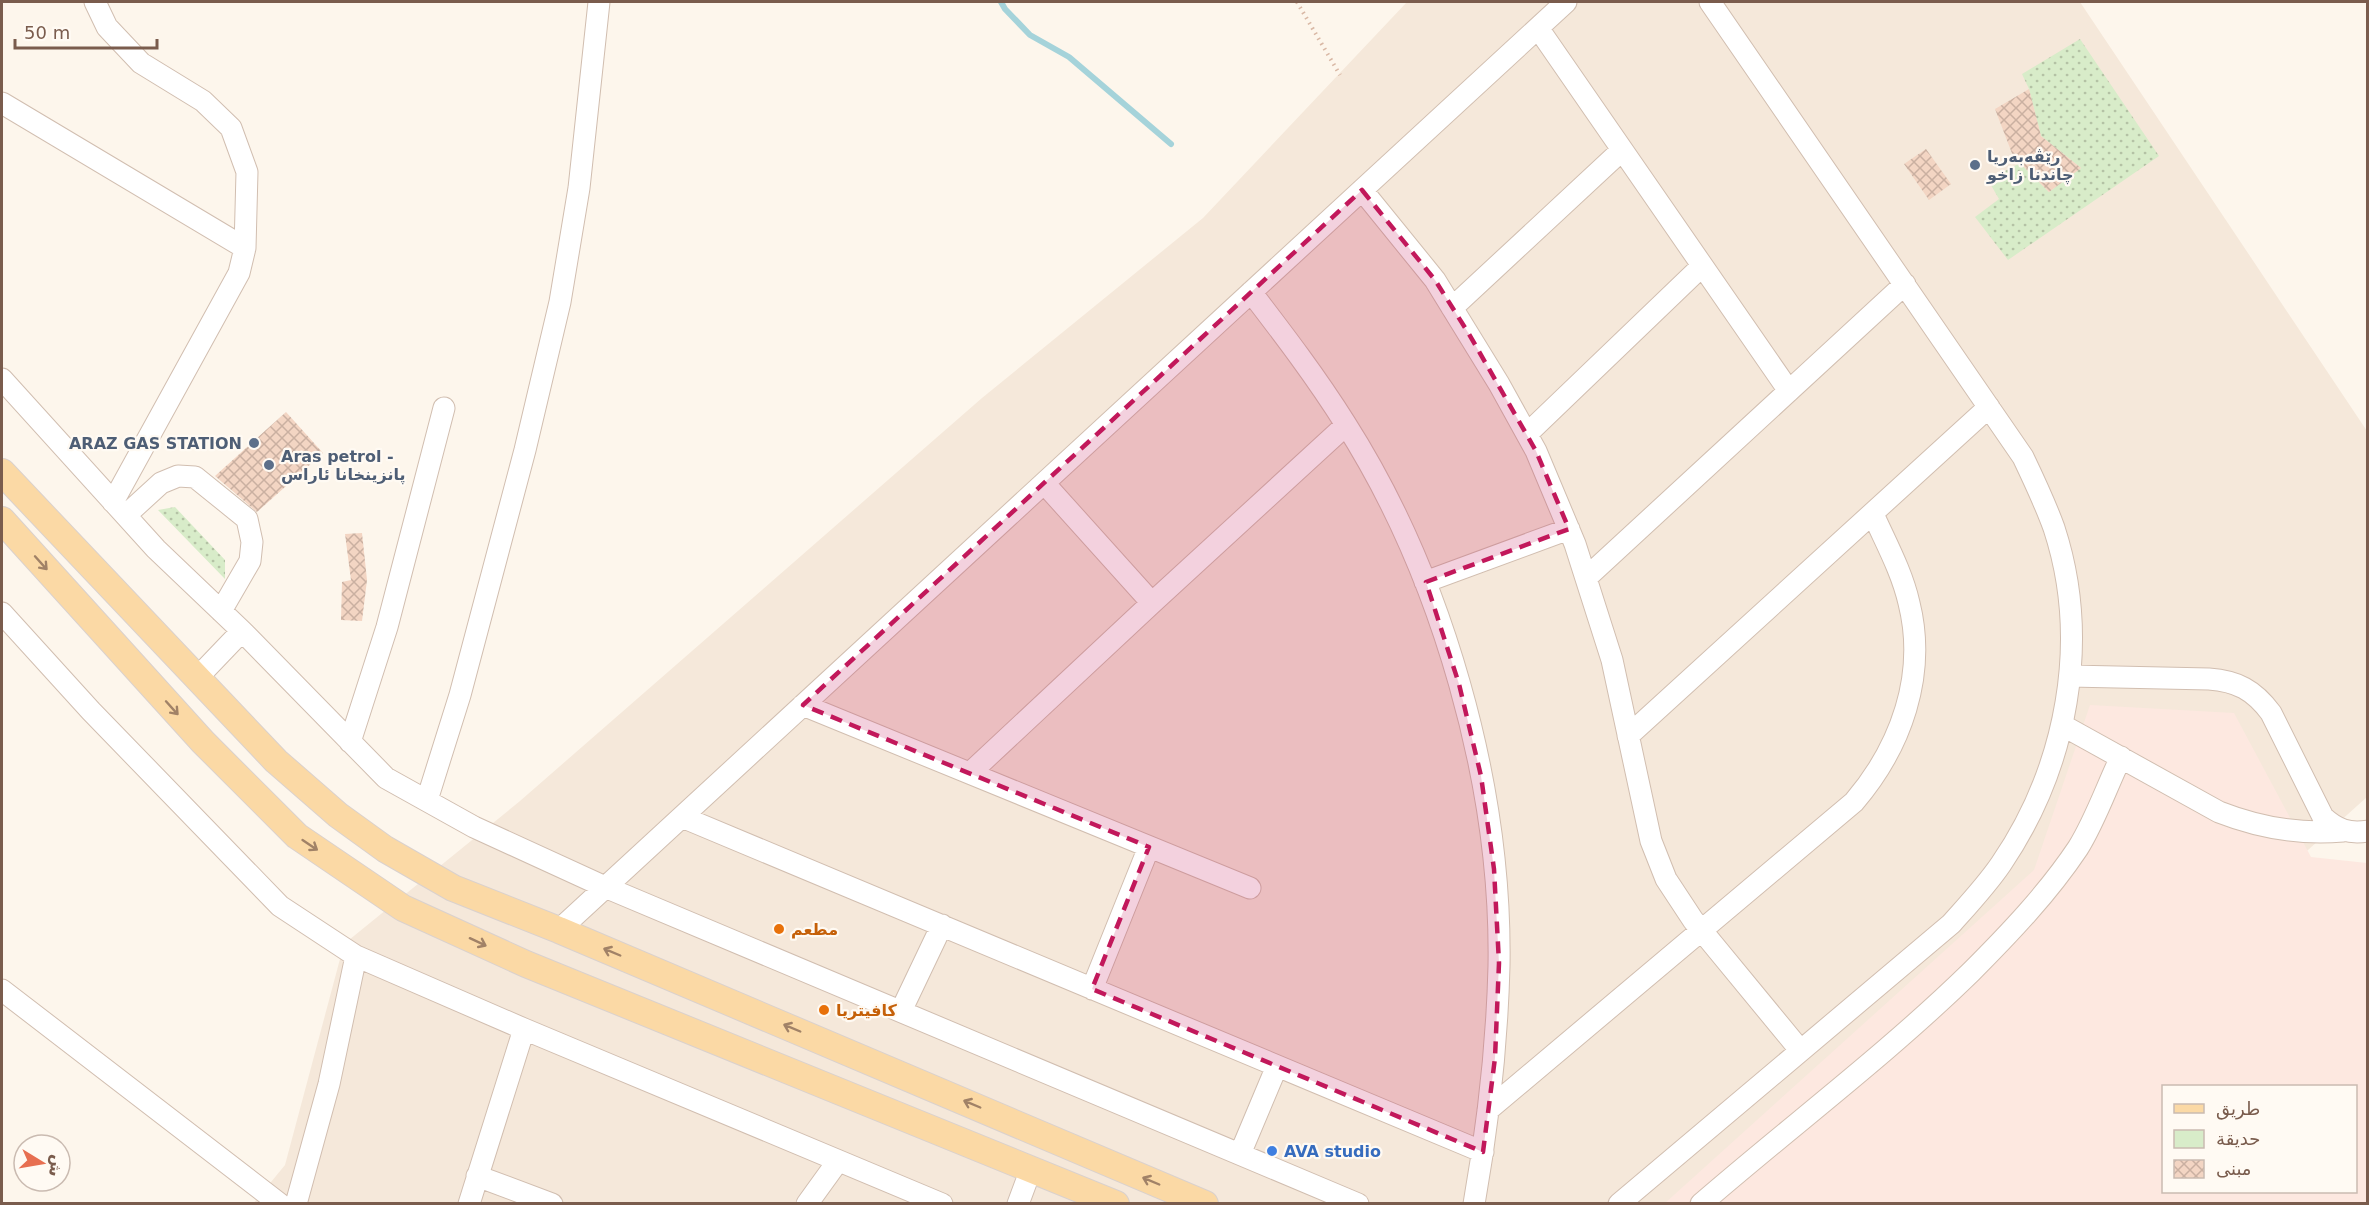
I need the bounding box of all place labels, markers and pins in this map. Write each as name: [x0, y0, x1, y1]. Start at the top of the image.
place label: رێڤه‌به‌ريا چاندنا زاخو: [1986, 147, 2074, 185]
marker: رێڤه‌به‌ريا چاندنا زاخو: [1968, 158, 1982, 172]
place label: ARAZ GAS STATION: [69, 434, 242, 453]
marker: ARAZ GAS STATION: [247, 436, 261, 450]
place label: Aras petrol - پانزینخانا ئاراس: [281, 447, 405, 485]
marker: Aras petrol - پانزینخانا ئاراس: [262, 458, 276, 472]
place label: مطعم: [791, 920, 838, 939]
marker: مطعم: [772, 922, 786, 936]
place label: كافيتريا: [836, 1001, 898, 1020]
marker: كافيتريا: [817, 1003, 831, 1017]
place label: AVA studio: [1284, 1142, 1381, 1161]
marker: AVA studio: [1265, 1144, 1279, 1158]

